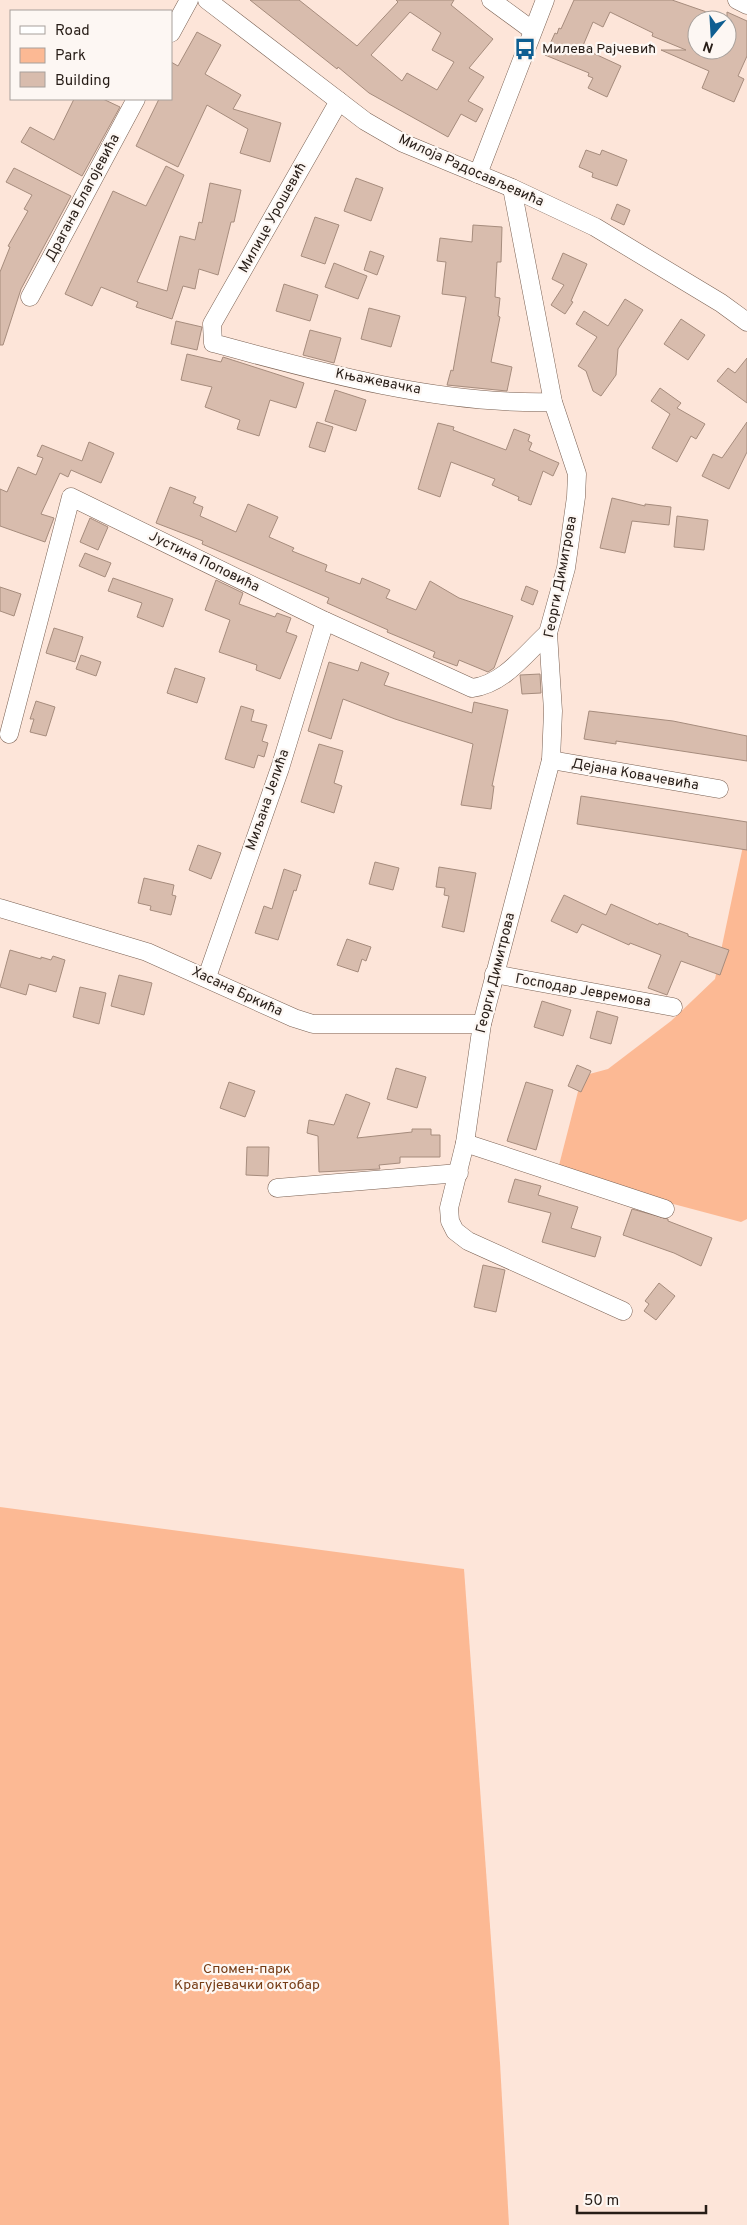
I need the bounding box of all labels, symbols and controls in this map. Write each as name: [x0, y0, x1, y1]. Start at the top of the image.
legend: [10, 10, 172, 100]
north arrow: [687, 10, 737, 60]
text: Road: [55, 22, 90, 41]
bus stop icon: Милева Рајчевић: [512, 36, 538, 62]
text: N: [701, 36, 716, 56]
place label: Милева Рајчевић: [542, 41, 656, 58]
text: Park: [55, 47, 86, 66]
text: Building: [55, 72, 110, 91]
street label: Драгана Благојевића: [42, 131, 124, 265]
street label: Милоја Радосављевића: [396, 131, 546, 211]
street label: Милице Урошевић: [236, 160, 310, 276]
street label: Књажевачка: [334, 365, 422, 399]
street label: Георги Димитрова: [541, 515, 581, 639]
street label: Јустина Поповића: [146, 528, 262, 596]
street label: Миљана Јелића: [243, 747, 293, 853]
street label: Дејана Ковачевића: [570, 755, 700, 795]
street label: Георги Димитрова: [473, 911, 519, 1035]
street label: Хасана Бркића: [189, 964, 285, 1020]
street label: Господар Јевремова: [514, 971, 652, 1011]
park label: Спомен-парк Крагујевачки октобар: [174, 1961, 320, 1994]
scale bar: [577, 2182, 706, 2214]
text: 50 m: [584, 2192, 619, 2211]

